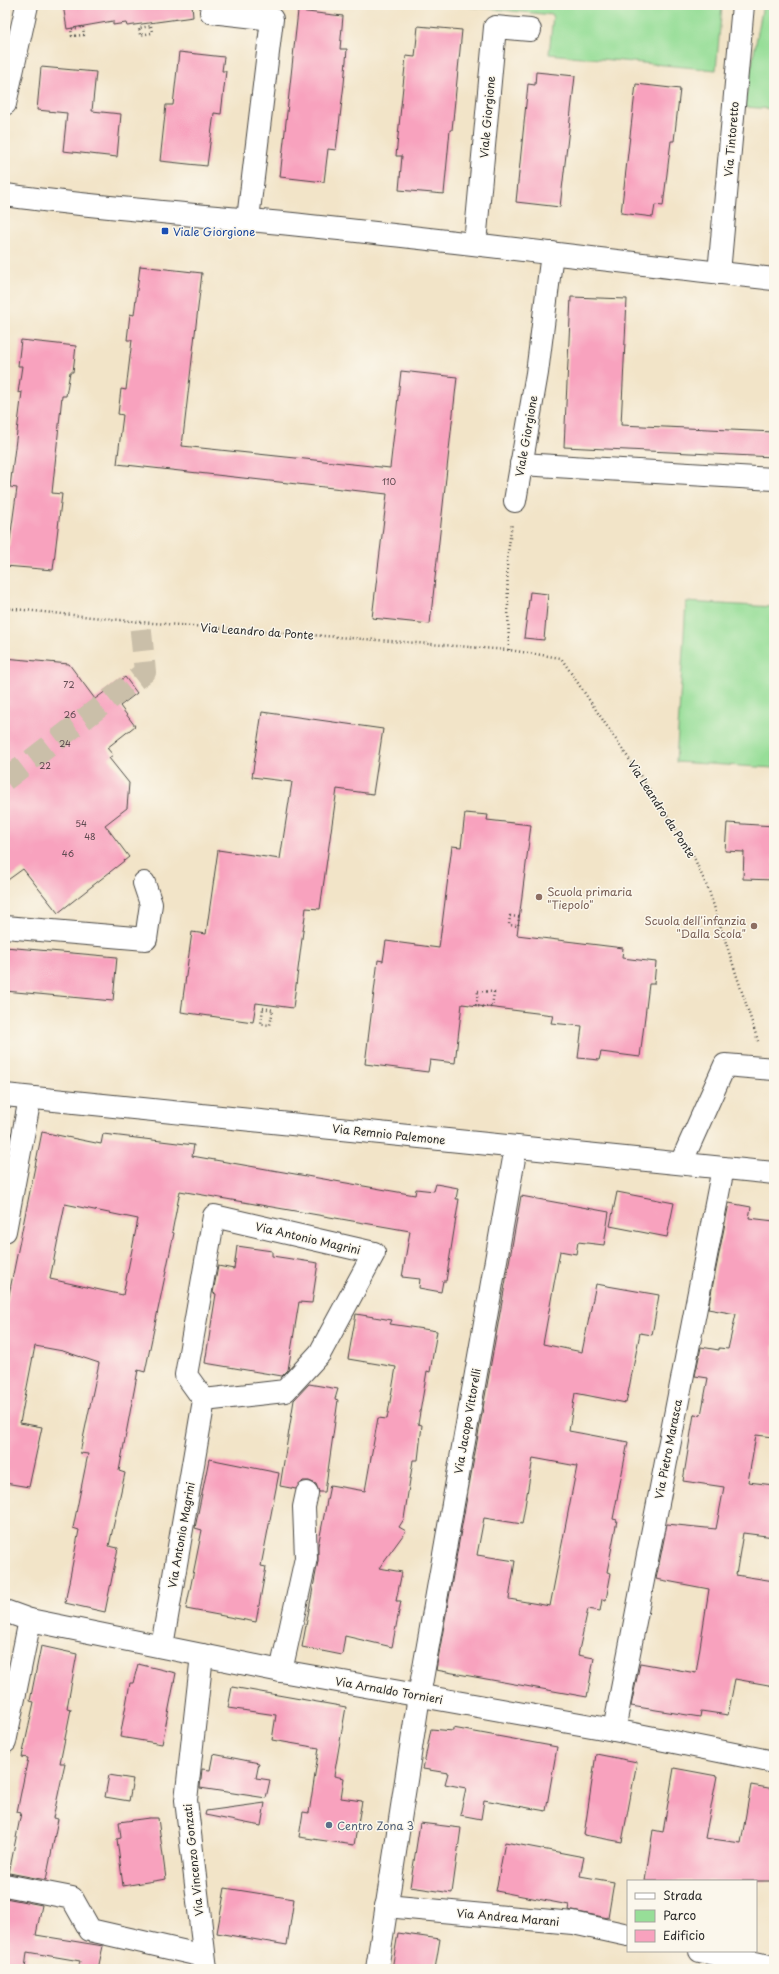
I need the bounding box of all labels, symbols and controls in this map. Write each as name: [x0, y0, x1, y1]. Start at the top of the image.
street label: Viale Giorgione: [475, 75, 499, 159]
street label: Via Tintoretto: [719, 101, 743, 177]
place label: Viale Giorgione: [173, 223, 255, 240]
marker: Viale Giorgione: [160, 226, 170, 236]
street label: Viale Giorgione: [510, 394, 542, 478]
house number: 110: [382, 474, 396, 488]
street label: Via Leandro da Ponte: [200, 619, 314, 643]
house number: 72: [63, 677, 75, 691]
house number: 26: [64, 707, 76, 721]
house number: 24: [59, 736, 71, 750]
street label: Via Leandro da Ponte: [624, 757, 700, 861]
house number: 22: [39, 758, 51, 772]
house number: 54: [75, 816, 87, 830]
house number: 48: [84, 829, 96, 843]
house number: 46: [62, 846, 74, 860]
place label: Scuola primaria "Tiepolo": [547, 883, 632, 913]
marker: Scuola primaria "Tiepolo": [534, 892, 544, 902]
place label: Scuola dell'infanzia "Dalla Scola": [644, 912, 746, 942]
marker: Scuola dell'infanzia "Dalla Scola": [749, 921, 759, 931]
street label: Via Remnio Palemone: [331, 1120, 447, 1148]
street label: Via Antonio Magrini: [254, 1218, 362, 1258]
street label: Via Jacopo Vittorelli: [449, 1367, 485, 1475]
street label: Via Pietro Marasca: [650, 1398, 686, 1500]
street label: Via Antonio Magrini: [163, 1481, 199, 1589]
street label: Via Arnaldo Tornieri: [334, 1672, 444, 1708]
street label: Via Vincenzo Gonzati: [179, 1803, 207, 1917]
place label: Centro Zona 3: [337, 1817, 414, 1834]
marker: Centro Zona 3: [324, 1820, 334, 1830]
legend: [627, 1880, 757, 1952]
text: Strada: [663, 1886, 703, 1904]
street label: Via Andrea Marani: [456, 1904, 560, 1930]
text: Parco: [663, 1906, 697, 1924]
text: Edificio: [663, 1926, 705, 1944]

